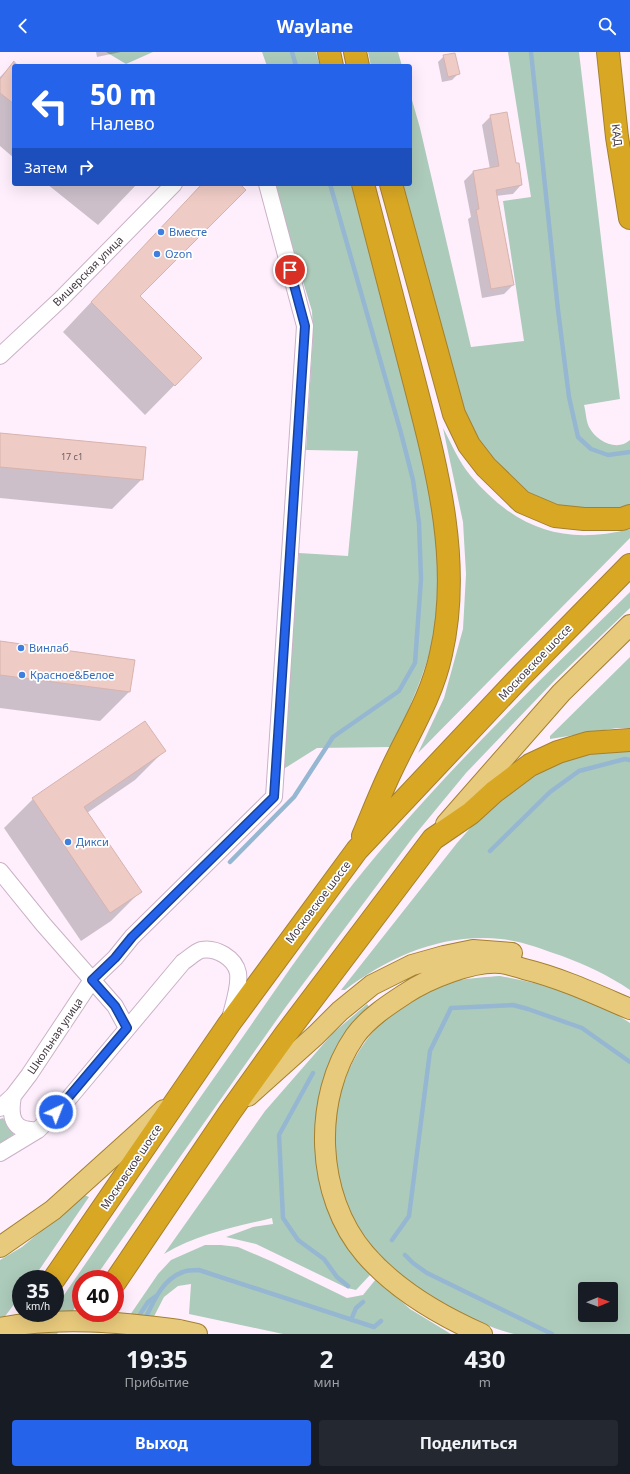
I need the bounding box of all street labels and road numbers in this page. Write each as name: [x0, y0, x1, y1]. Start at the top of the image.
street label: КАД: [609, 123, 626, 147]
street label: Вишерская улица: [49, 232, 126, 309]
street label: Московское шоссе: [495, 621, 575, 703]
street label: Московское шоссе: [282, 857, 354, 946]
street label: Школьная улица: [23, 995, 86, 1077]
street label: Московское шоссе: [96, 1121, 165, 1212]

